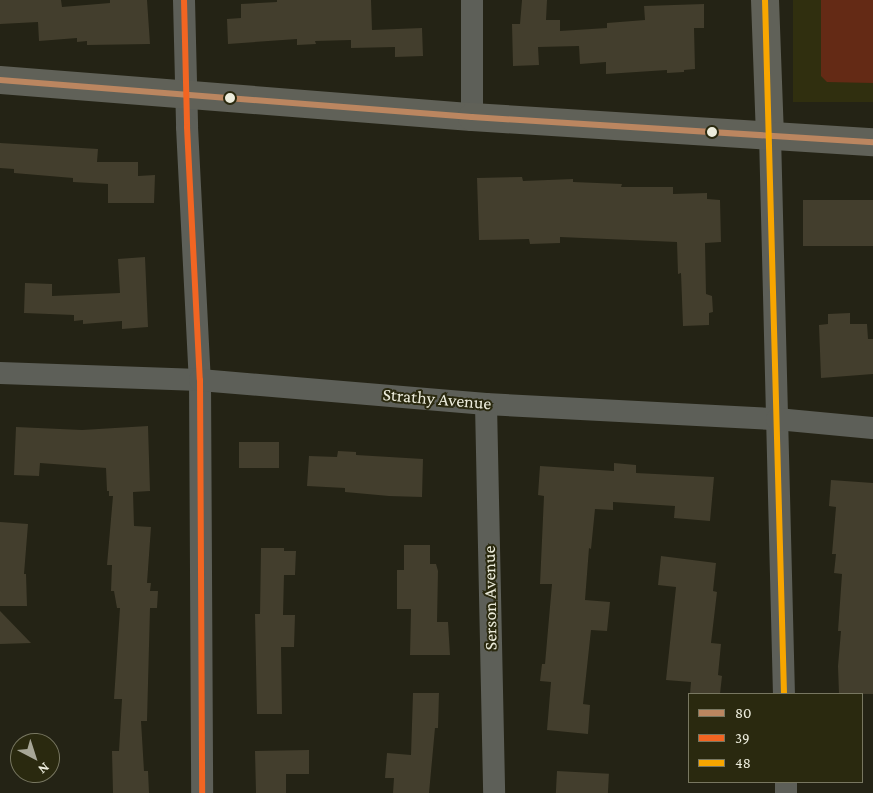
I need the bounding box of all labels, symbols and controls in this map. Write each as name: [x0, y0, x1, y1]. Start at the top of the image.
unlabelled marker: [225, 93, 235, 103]
unlabelled marker: [707, 127, 717, 137]
street label: Strathy Avenue: [382, 383, 492, 415]
street label: Serson Avenue: [478, 545, 502, 651]
legend: [688, 693, 863, 783]
text: 80: [735, 705, 752, 721]
text: 39: [735, 730, 750, 746]
north arrow: [10, 733, 60, 783]
text: 48: [735, 755, 751, 771]
text: N: [35, 760, 53, 778]

